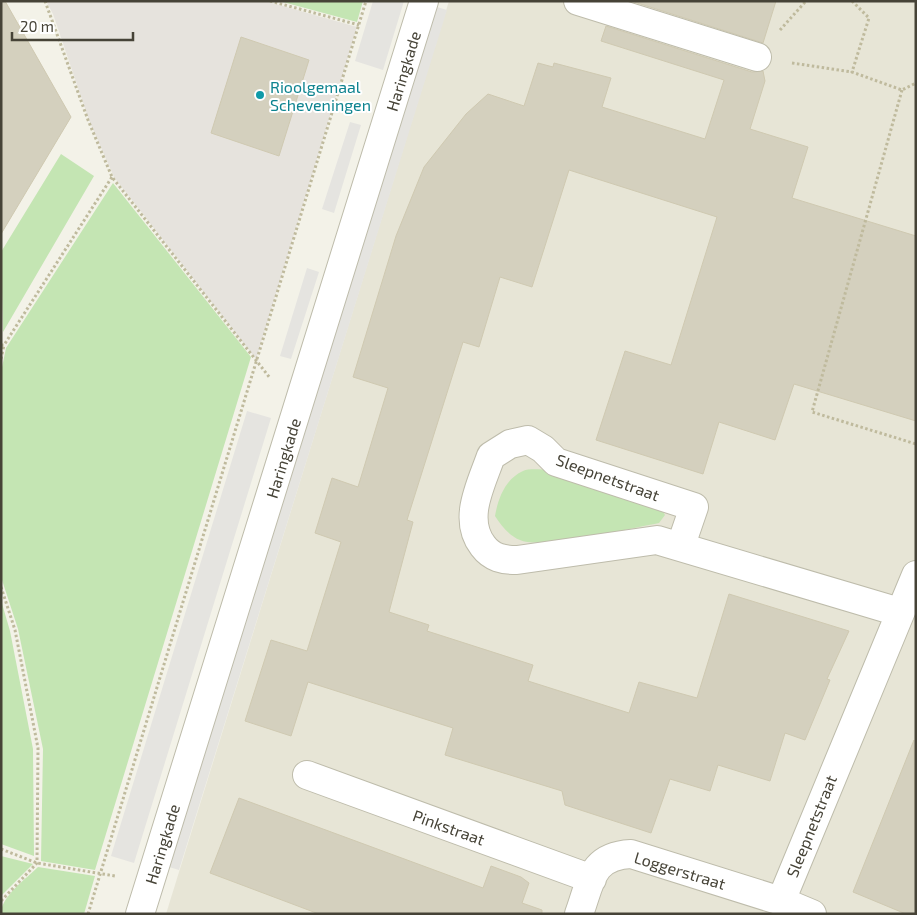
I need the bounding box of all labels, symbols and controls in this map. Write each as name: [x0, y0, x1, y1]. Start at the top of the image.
scale bar: [12, 10, 134, 42]
text: 20 m: [20, 17, 54, 35]
street label: Haringkade: [382, 29, 424, 113]
place label: Rioolgemaal Scheveningen: [270, 77, 371, 114]
marker: Rioolgemaal Scheveningen: [254, 89, 266, 101]
street label: Haringkade: [262, 416, 304, 500]
street label: Sleepnetstraat: [554, 450, 662, 504]
street label: Sleepnetstraat: [782, 772, 840, 880]
street label: Haringkade: [141, 802, 183, 886]
street label: Pinkstraat: [410, 805, 488, 849]
street label: Loggerstraat: [632, 847, 728, 893]

